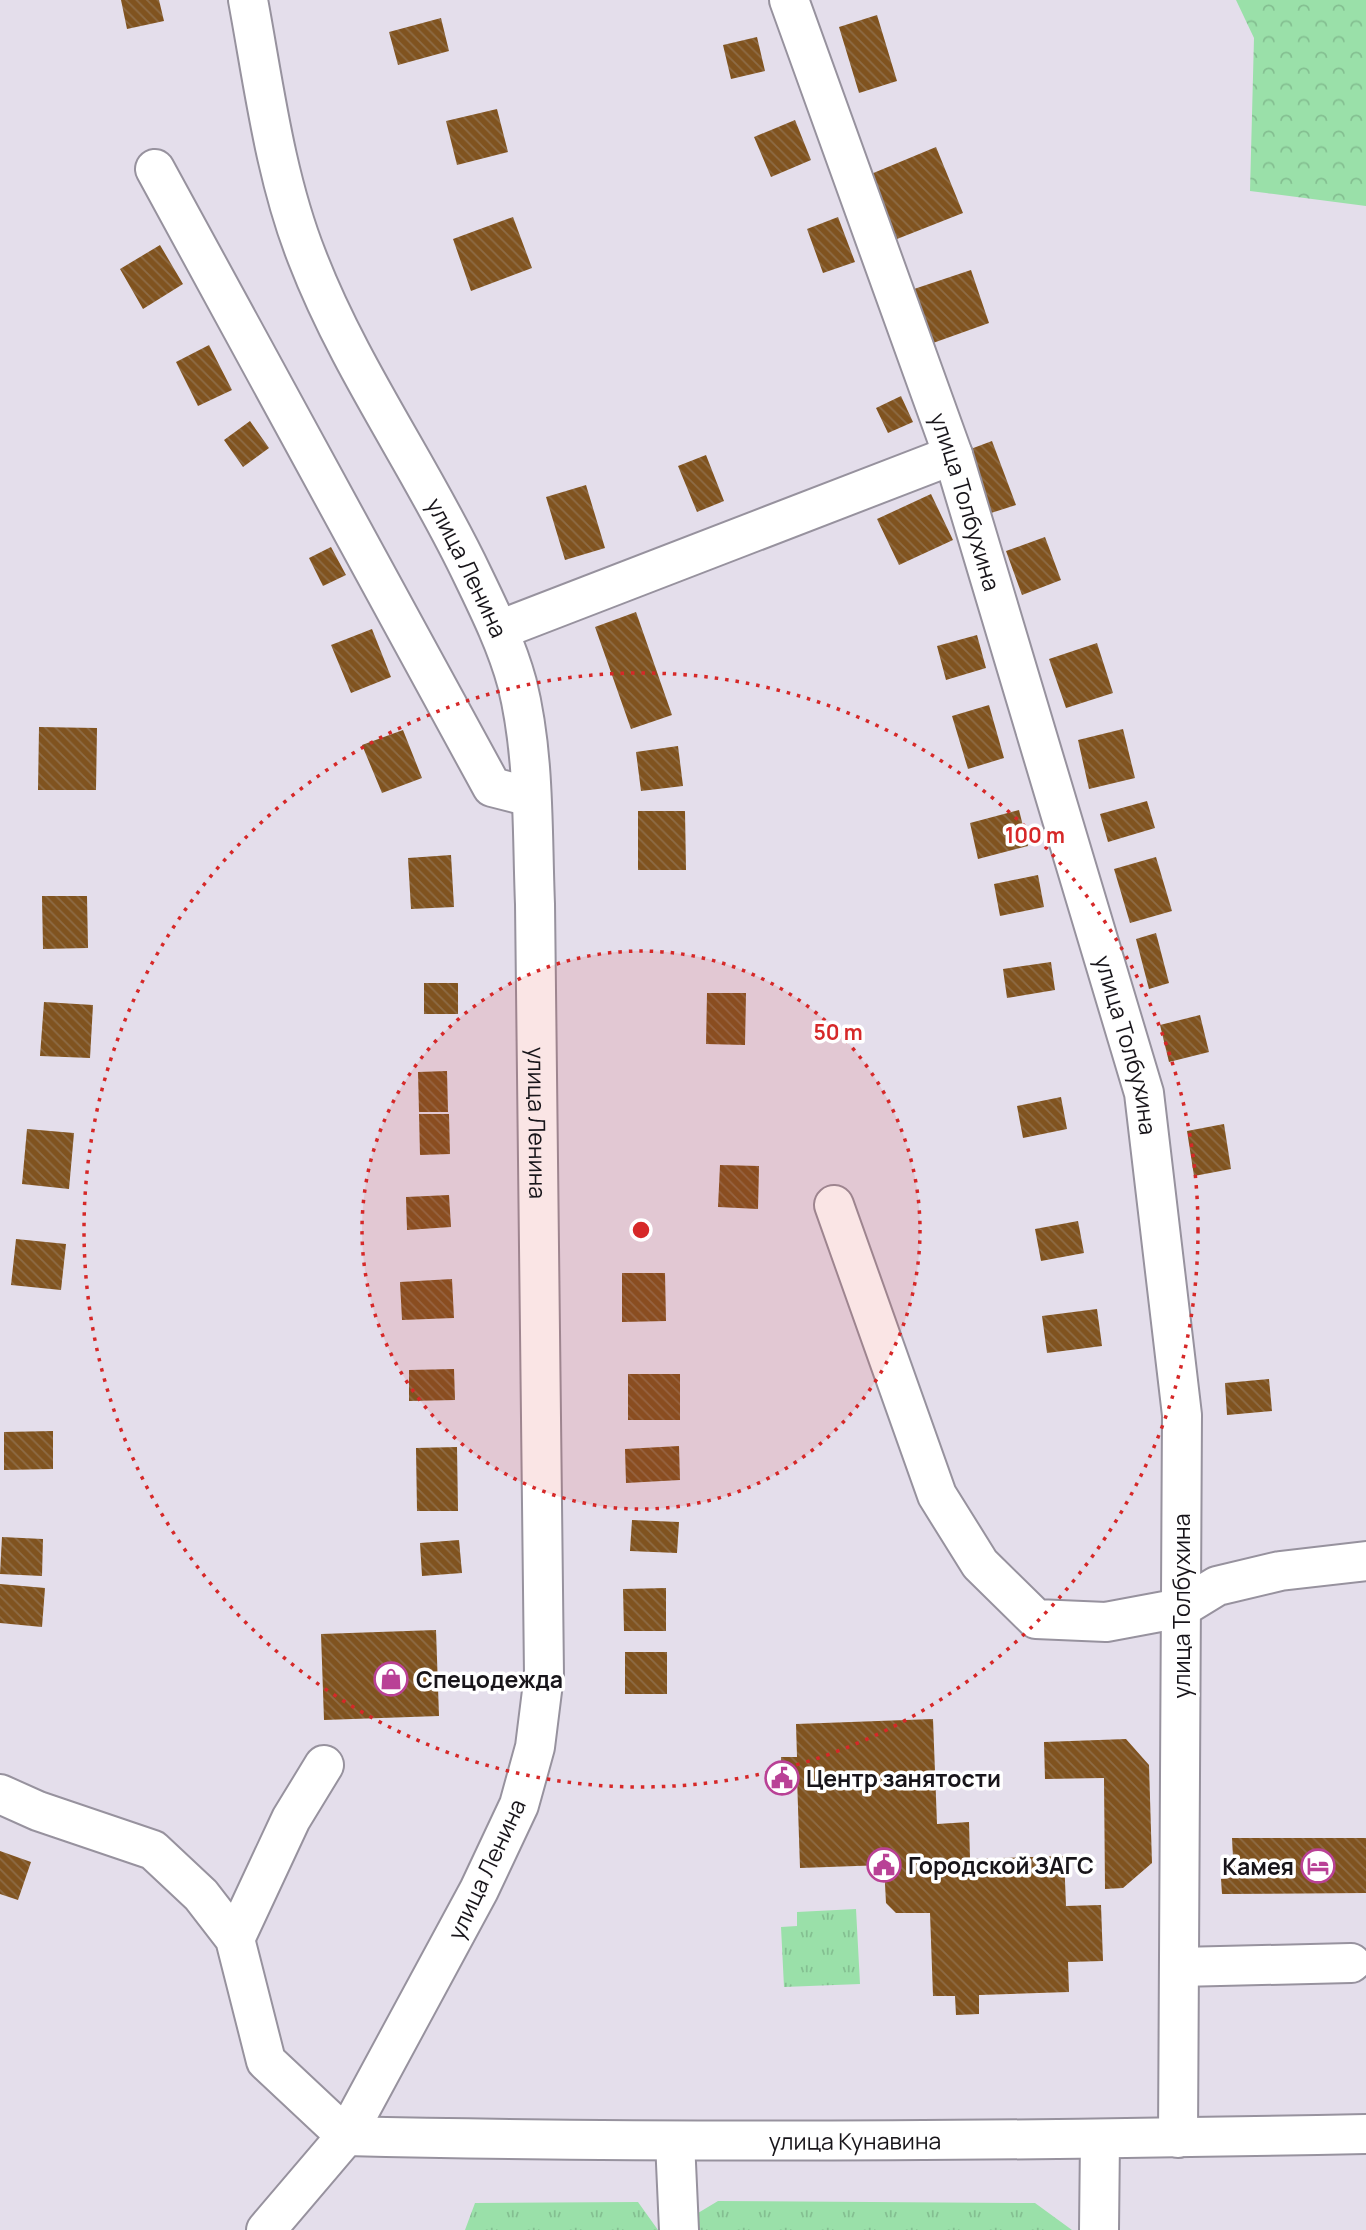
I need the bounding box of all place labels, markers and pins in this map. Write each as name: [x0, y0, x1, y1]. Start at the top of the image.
centre of rings: [629, 1218, 653, 1242]
shop icon: Спецодежда: [372, 1660, 410, 1698]
place label: Спецодежда: [416, 1663, 563, 1695]
public building icon: Центр занятости: [763, 1759, 801, 1797]
place label: Центр занятости: [806, 1762, 1001, 1794]
public building icon: Городской ЗАГС: [865, 1846, 903, 1884]
hotel icon: Камея: [1299, 1847, 1337, 1885]
place label: Городской ЗАГС: [908, 1849, 1094, 1881]
place label: Камея: [1222, 1850, 1294, 1882]

